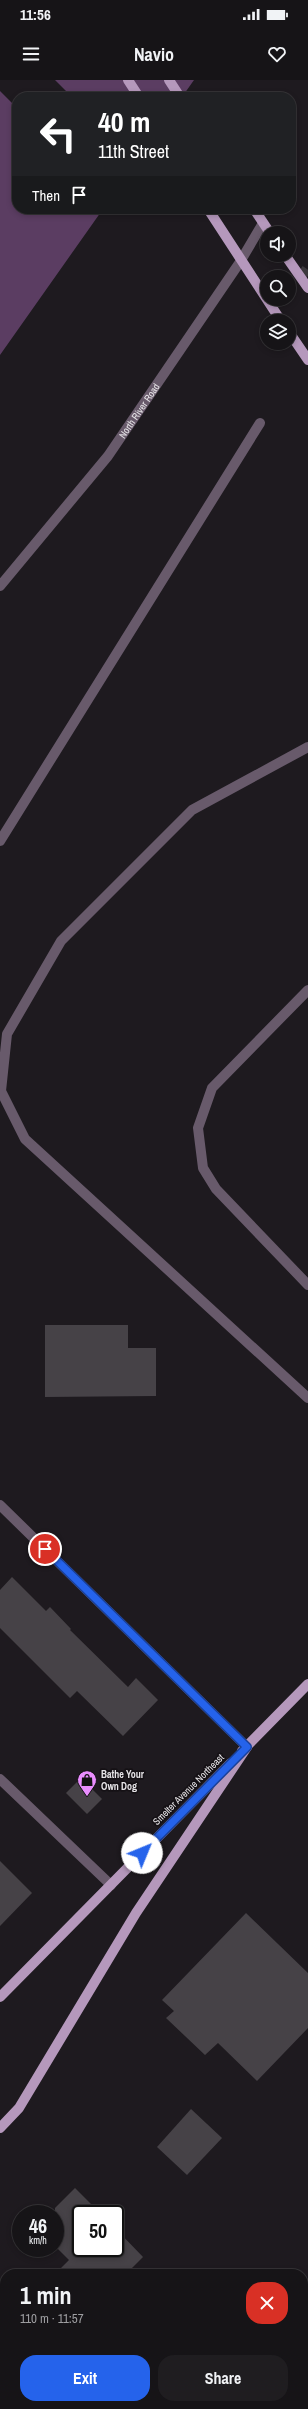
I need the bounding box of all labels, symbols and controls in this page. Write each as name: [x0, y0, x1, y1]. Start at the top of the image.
text: 11:56: [20, 4, 51, 25]
text: Navio: [134, 42, 174, 67]
icon: menu: [20, 43, 42, 65]
icon: heart: [266, 43, 288, 65]
text: 40 m: [98, 103, 150, 141]
icon: left: [32, 108, 84, 160]
text: 11th Street: [98, 139, 169, 164]
icon: arrive: [68, 184, 90, 206]
text: Then: [32, 185, 60, 206]
map controls: [260, 226, 296, 350]
button: sound: [260, 226, 296, 262]
button: search: [260, 270, 296, 306]
button: layers: [260, 314, 296, 350]
street label: North River Road: [116, 381, 163, 441]
pin: [28, 1532, 62, 1566]
icon: arrive: [34, 1538, 56, 1560]
street label: Smelter Avenue Northeast: [150, 1750, 227, 1828]
place label: Bathe Your Own Dog: [101, 1768, 145, 1793]
shop icon: Bathe Your Own Dog: [76, 1769, 98, 1797]
position arrow: [121, 1832, 163, 1874]
speed limit sign: 50: [72, 2205, 124, 2257]
text: 46: [29, 2212, 47, 2239]
text: km/h: [29, 2234, 47, 2247]
text: 1 min: [20, 2279, 71, 2311]
button: close: [246, 2282, 288, 2324]
text: 110 m · 11:57: [20, 2310, 84, 2327]
button: Exit: [20, 2355, 150, 2401]
button: Share: [158, 2355, 288, 2401]

